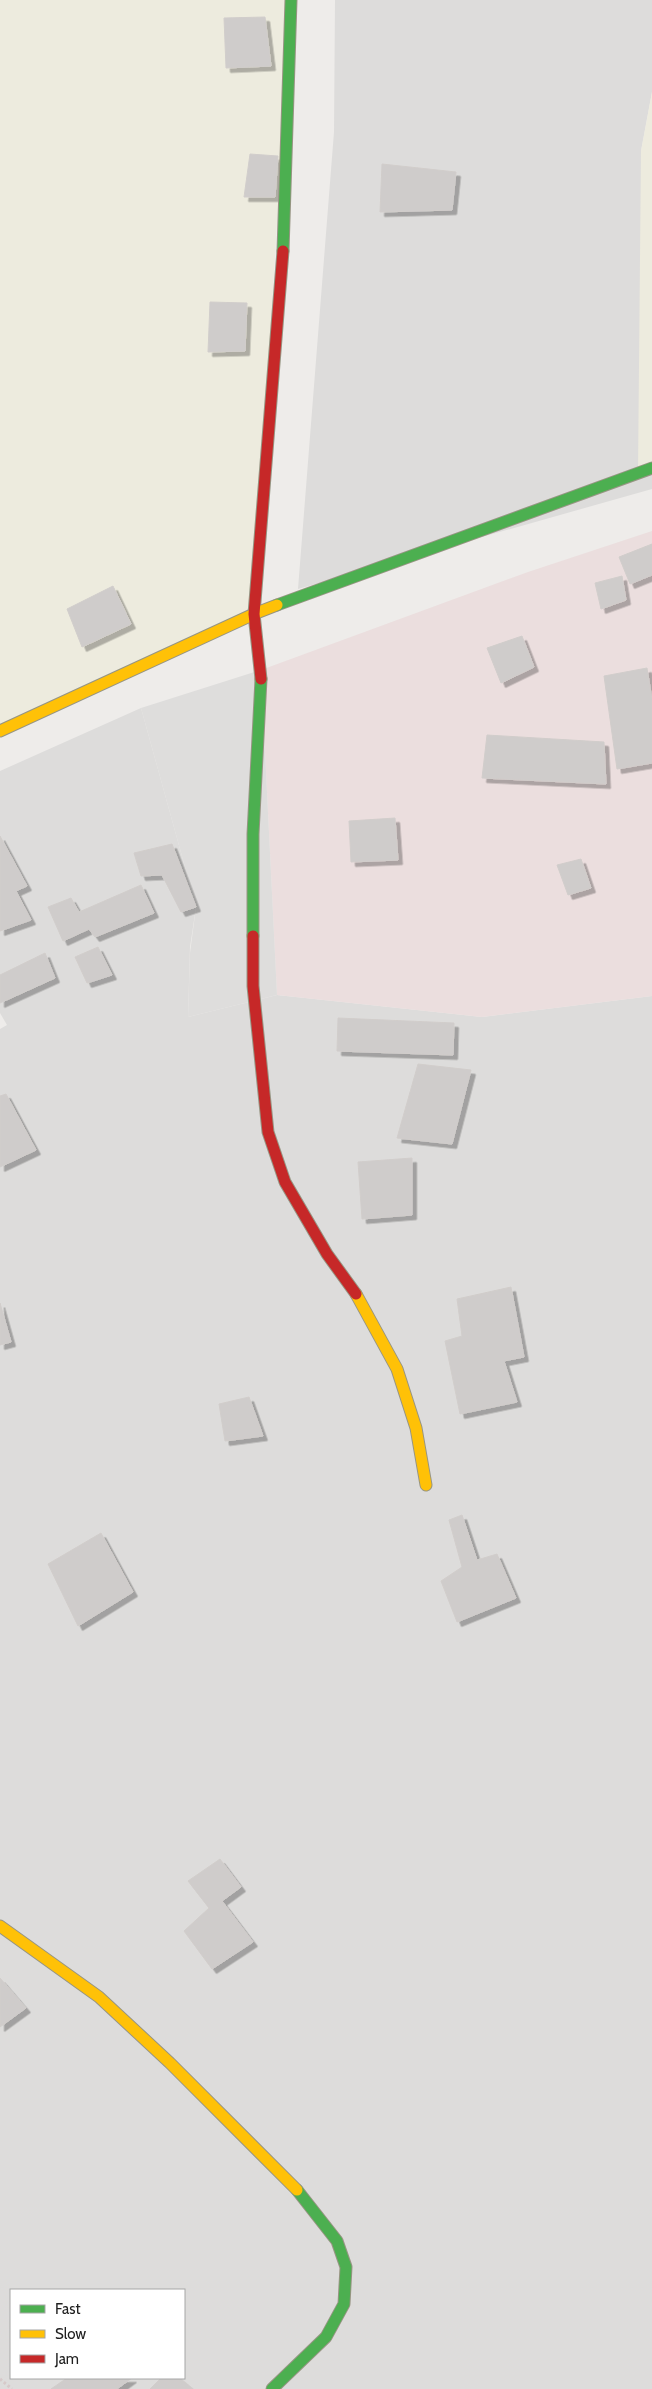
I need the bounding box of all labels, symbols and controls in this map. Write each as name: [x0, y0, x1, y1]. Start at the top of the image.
legend: [10, 2289, 185, 2379]
text: Fast: [55, 2300, 80, 2318]
text: Slow: [55, 2325, 86, 2343]
text: Jam: [54, 2350, 79, 2368]

